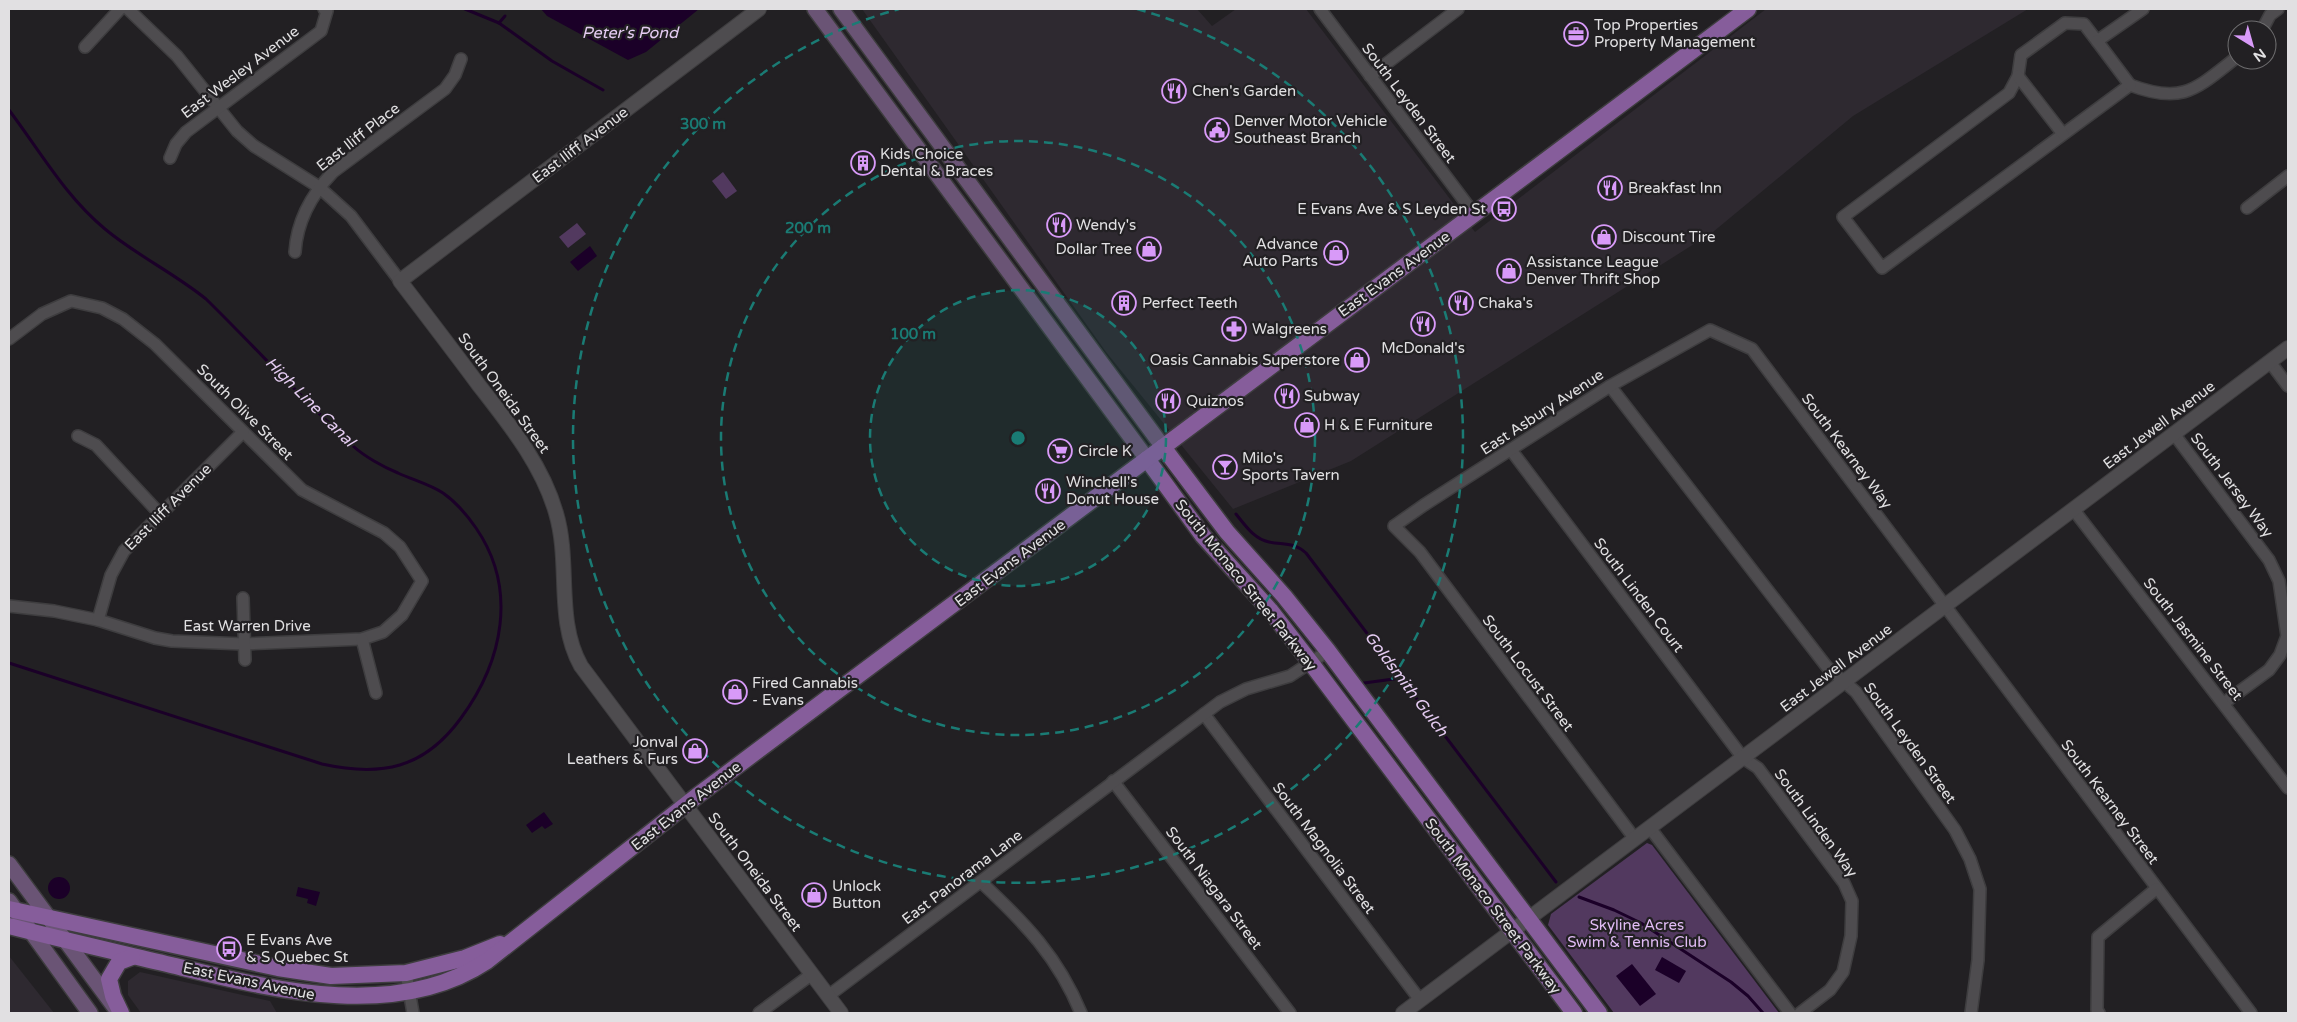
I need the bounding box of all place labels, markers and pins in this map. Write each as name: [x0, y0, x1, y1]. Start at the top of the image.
place label: Top Properties Property Management: [1594, 16, 1756, 51]
office icon: Top Properties Property Management: [1563, 21, 1589, 47]
restaurant icon: Chen's Garden: [1161, 78, 1187, 104]
place label: Chen's Garden: [1192, 82, 1296, 100]
place label: Denver Motor Vehicle Southeast Branch: [1234, 112, 1387, 147]
public building icon: Denver Motor Vehicle Southeast Branch: [1204, 117, 1230, 143]
place label: Kids Choice Dental & Braces: [880, 145, 993, 180]
building icon: Kids Choice Dental & Braces: [850, 150, 876, 176]
restaurant icon: Breakfast Inn: [1597, 175, 1623, 201]
place label: Breakfast Inn: [1628, 179, 1722, 197]
bus stop icon: E Evans Ave & S Leyden St: [1491, 196, 1517, 222]
place label: E Evans Ave & S Leyden St: [1297, 200, 1486, 218]
restaurant icon: Wendy's: [1046, 212, 1072, 238]
place label: Wendy's: [1076, 216, 1136, 234]
shop icon: Discount Tire: [1591, 224, 1617, 250]
place label: Discount Tire: [1622, 228, 1716, 246]
place label: Advance Auto Parts: [1242, 235, 1318, 270]
shop icon: Dollar Tree: [1136, 236, 1162, 262]
place label: Dollar Tree: [1056, 240, 1132, 258]
shop icon: Advance Auto Parts: [1323, 240, 1349, 266]
place label: Assistance League Denver Thrift Shop: [1526, 253, 1660, 288]
shop icon: Assistance League Denver Thrift Shop: [1496, 258, 1522, 284]
building icon: Perfect Teeth: [1111, 290, 1137, 316]
restaurant icon: Chaka's: [1448, 290, 1474, 316]
place label: Perfect Teeth: [1142, 294, 1238, 312]
place label: Chaka's: [1478, 294, 1533, 312]
restaurant icon: McDonald's: [1410, 311, 1436, 337]
pharmacy icon: Walgreens: [1221, 316, 1247, 342]
place label: Walgreens: [1252, 320, 1327, 338]
place label: McDonald's: [1381, 339, 1465, 357]
shop icon: Oasis Cannabis Superstore: [1344, 347, 1370, 373]
place label: Oasis Cannabis Superstore: [1150, 351, 1340, 369]
restaurant icon: Subway: [1274, 383, 1300, 409]
place label: Subway: [1304, 387, 1360, 405]
restaurant icon: Quiznos: [1155, 388, 1181, 414]
place label: Quiznos: [1186, 392, 1244, 410]
shop icon: H & E Furniture: [1294, 412, 1320, 438]
place label: H & E Furniture: [1324, 416, 1433, 434]
centre of rings: [1009, 429, 1027, 447]
supermarket icon: Circle K: [1047, 438, 1073, 464]
place label: Circle K: [1078, 442, 1132, 460]
place label: Milo's Sports Tavern: [1242, 449, 1340, 484]
bar icon: Milo's Sports Tavern: [1212, 454, 1238, 480]
place label: Winchell's Donut House: [1066, 473, 1159, 508]
restaurant icon: Winchell's Donut House: [1035, 478, 1061, 504]
place label: Fired Cannabis - Evans: [752, 674, 858, 709]
shop icon: Fired Cannabis - Evans: [722, 679, 748, 705]
place label: Jonval Leathers & Furs: [567, 733, 678, 768]
shop icon: Jonval Leathers & Furs: [682, 738, 708, 764]
place label: Unlock Button: [832, 877, 881, 912]
shop icon: Unlock Button: [801, 882, 827, 908]
place label: E Evans Ave & S Quebec St: [246, 931, 348, 966]
bus stop icon: E Evans Ave & S Quebec St: [216, 936, 242, 962]

